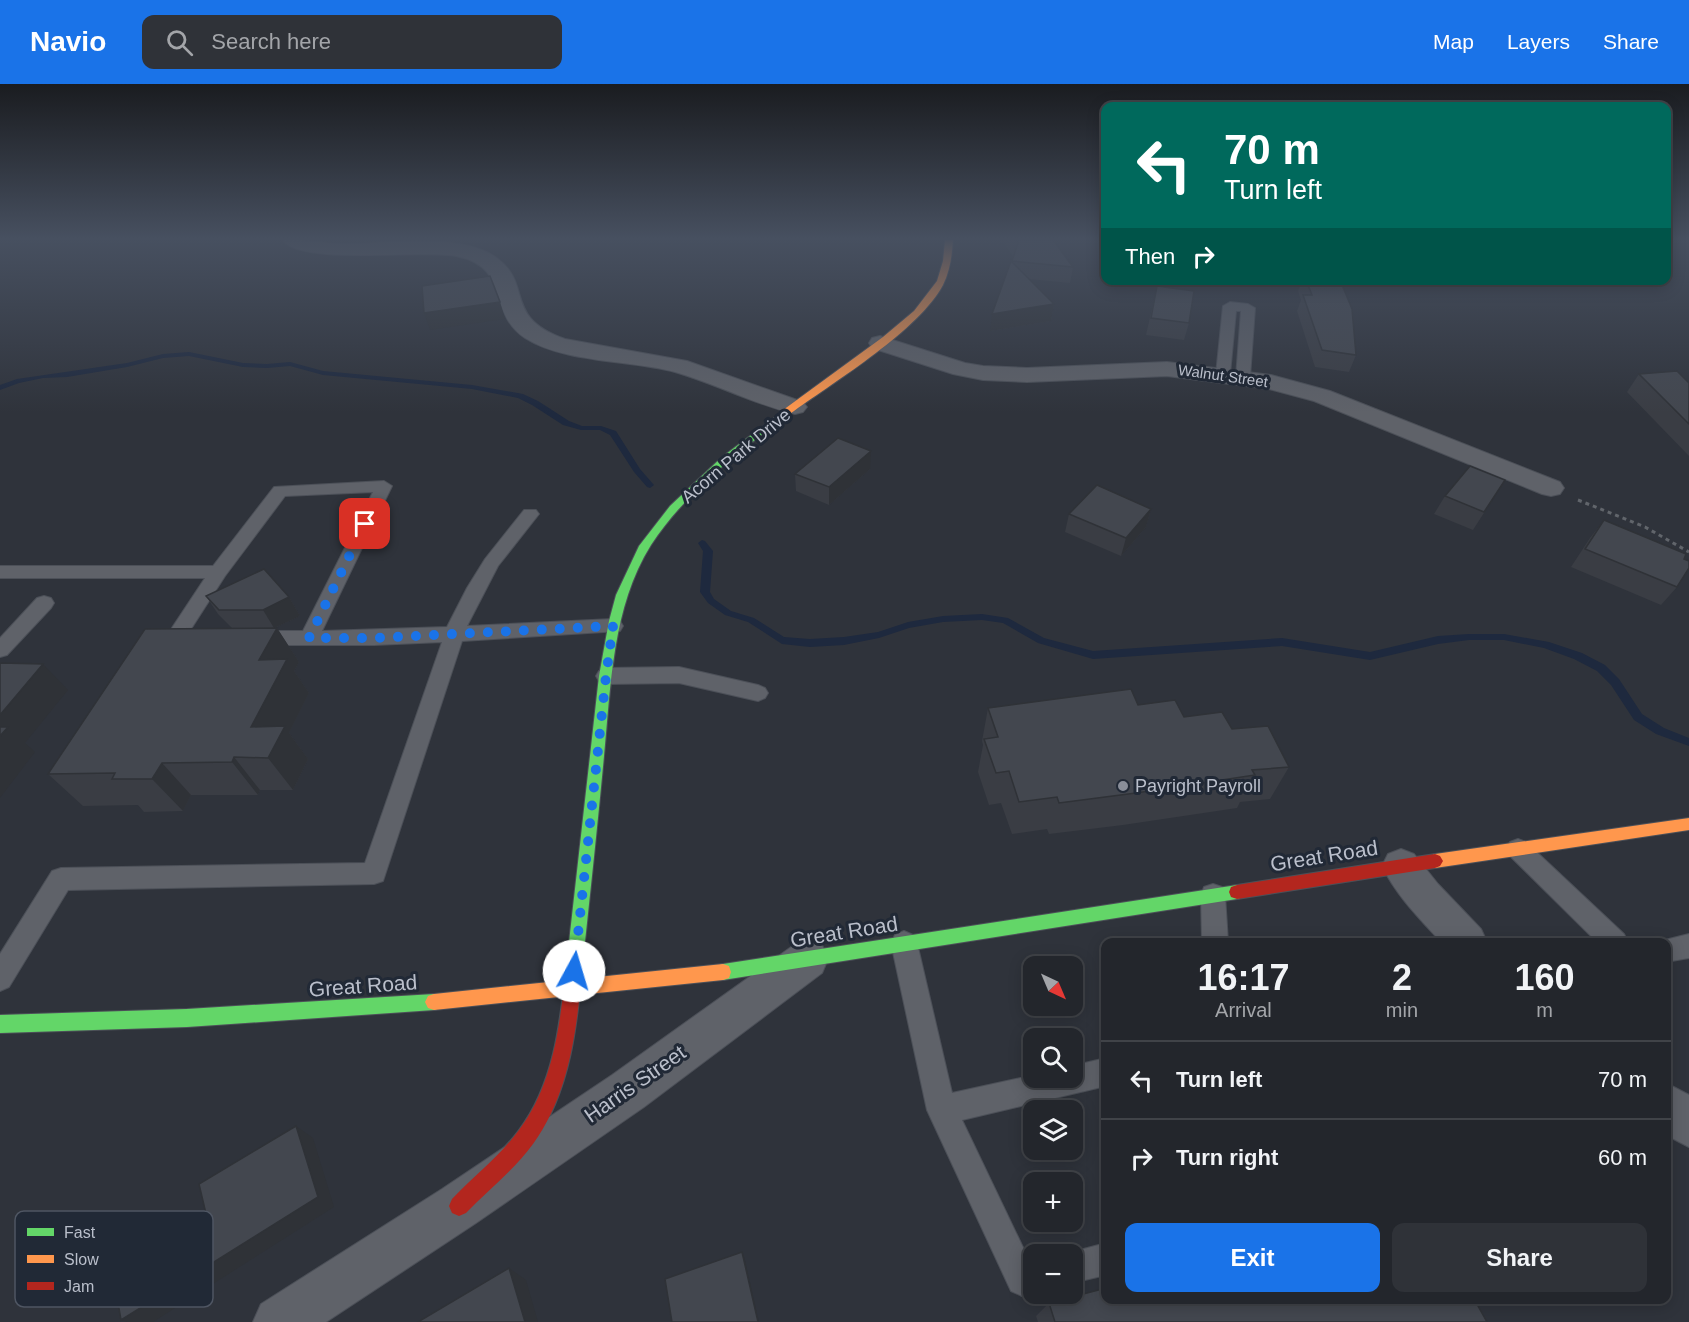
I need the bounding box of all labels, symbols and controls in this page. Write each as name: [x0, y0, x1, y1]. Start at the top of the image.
search box: [142, 15, 562, 69]
text: Navio: [30, 26, 106, 57]
icon: search: [163, 26, 196, 59]
text: Search here: [211, 29, 331, 54]
text: Map: [1433, 30, 1474, 53]
text: Layers: [1507, 30, 1570, 53]
text: Share: [1603, 30, 1659, 53]
icon: left: [1125, 126, 1203, 204]
text: 70 m: [1224, 126, 1320, 173]
text: Turn left: [1224, 175, 1322, 205]
icon: right: [1187, 240, 1220, 273]
text: Then: [1125, 244, 1175, 269]
street label: Walnut Street: [1177, 361, 1270, 390]
street label: Acorn Park Drive: [677, 405, 795, 507]
pin: [339, 498, 390, 549]
icon: arrive: [348, 507, 381, 540]
place label: Payright Payroll: [1135, 776, 1261, 796]
marker: Payright Payroll: [1116, 779, 1130, 793]
street label: Great Road: [1269, 836, 1379, 875]
street label: Great Road: [789, 912, 899, 951]
position arrow: [542, 939, 606, 1003]
north arrow: [1023, 956, 1083, 1016]
map controls: [1023, 956, 1083, 1304]
text: 16:17: [1197, 957, 1289, 998]
text: 2: [1392, 957, 1412, 998]
text: 160: [1514, 957, 1575, 998]
street label: Great Road: [308, 970, 418, 1001]
text: Arrival: [1215, 999, 1272, 1021]
text: min: [1386, 999, 1418, 1021]
text: m: [1536, 999, 1553, 1021]
button: search: [1023, 1028, 1083, 1088]
street label: Harris Street: [580, 1040, 690, 1127]
icon: left: [1125, 1064, 1158, 1097]
text: Turn left: [1176, 1067, 1262, 1092]
text: 70 m: [1598, 1067, 1647, 1092]
button: layers: [1023, 1100, 1083, 1160]
icon: right: [1125, 1142, 1158, 1175]
text: Turn right: [1176, 1145, 1278, 1170]
text: 60 m: [1598, 1145, 1647, 1170]
button: +: [1023, 1172, 1083, 1232]
legend: [15, 1211, 213, 1307]
button: Exit: [1125, 1223, 1380, 1292]
button: Share: [1392, 1223, 1647, 1292]
text: Fast: [64, 1224, 96, 1241]
button: −: [1023, 1244, 1083, 1304]
text: Slow: [64, 1251, 99, 1268]
text: Jam: [64, 1278, 94, 1295]

